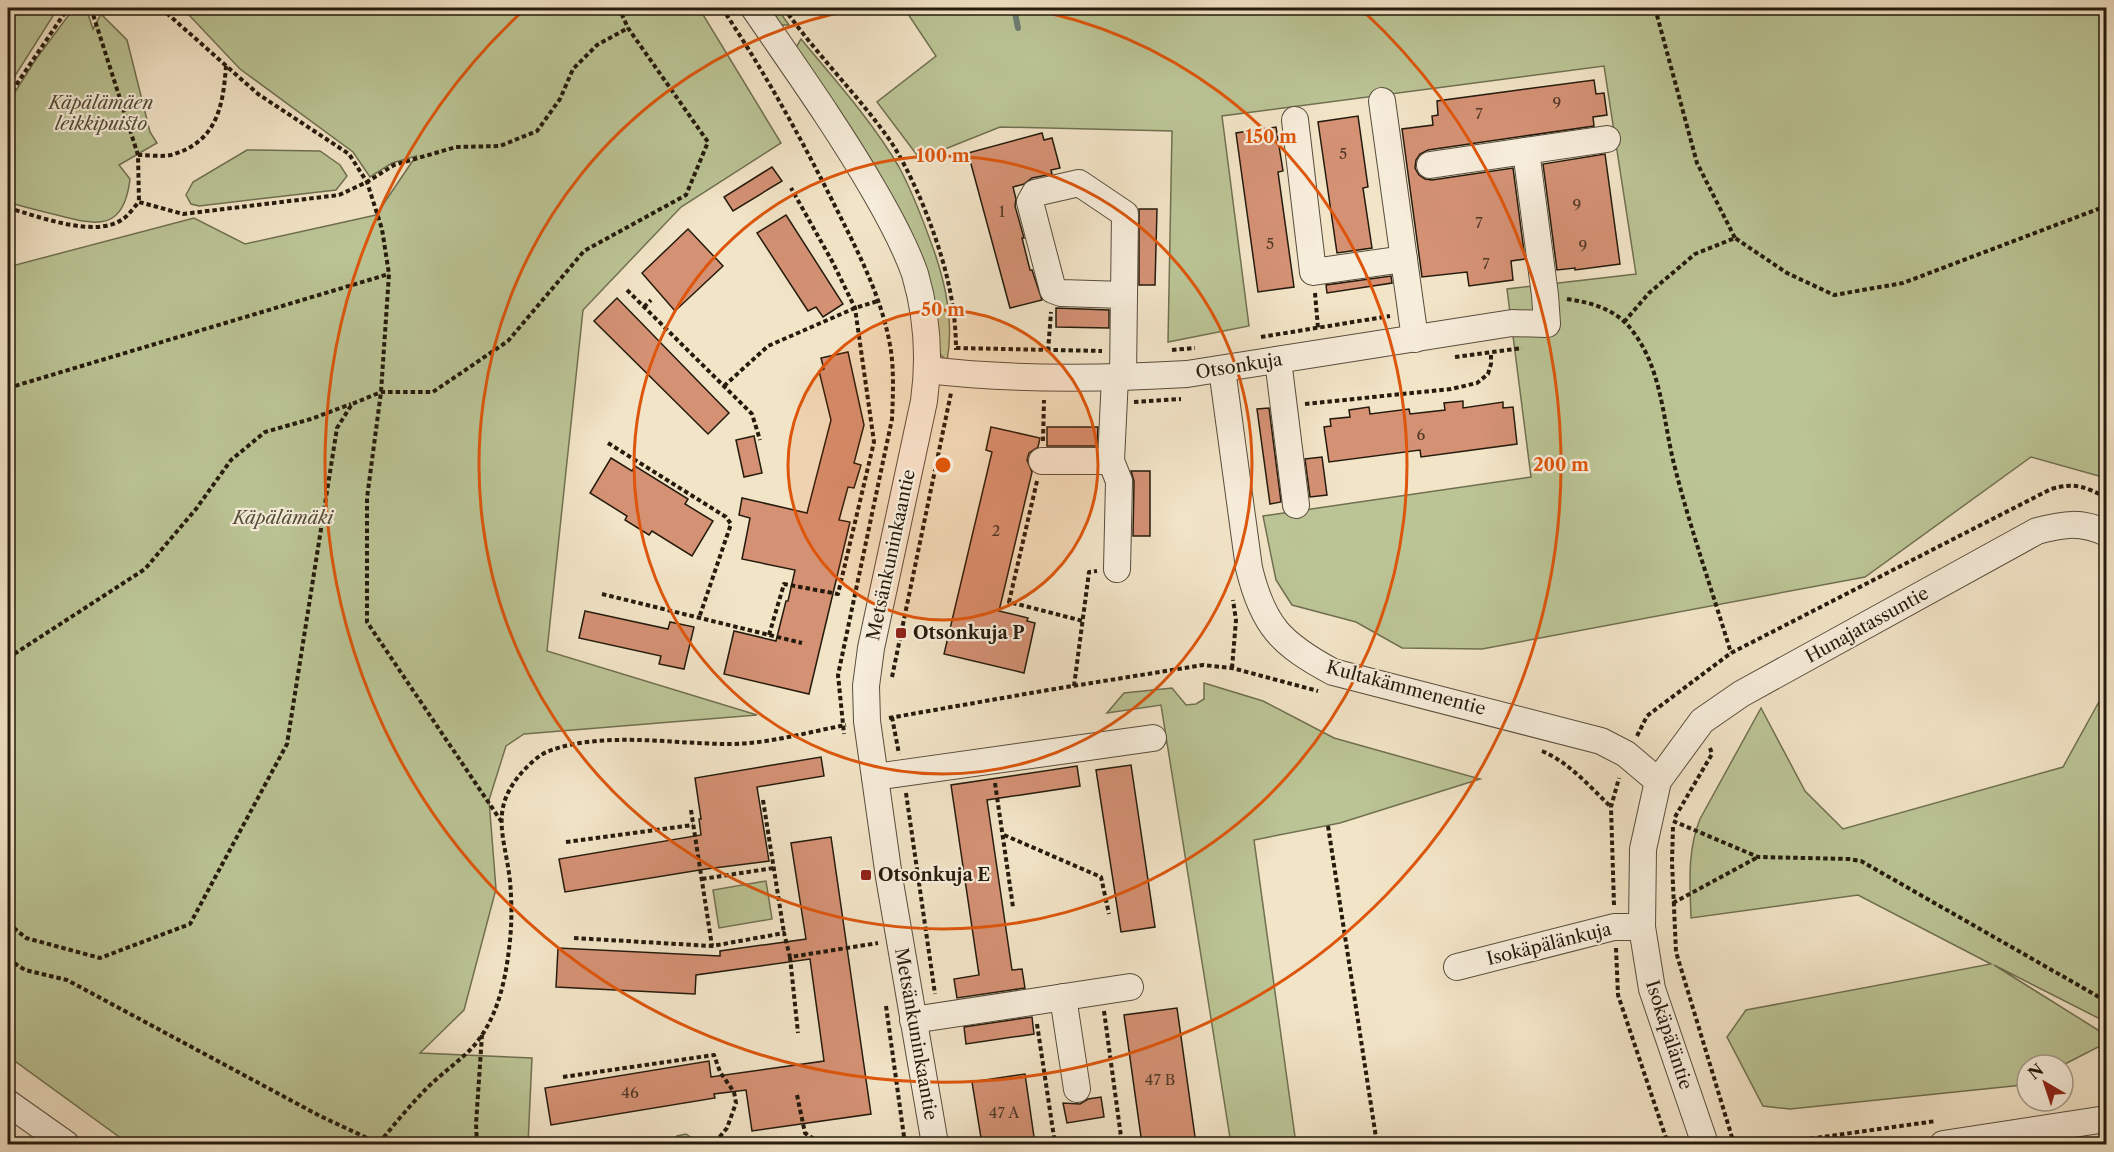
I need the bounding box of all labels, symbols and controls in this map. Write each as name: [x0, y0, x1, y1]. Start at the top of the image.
park label: Käpälämäen leikkipuisto: [47, 92, 153, 135]
house number: 9: [1553, 93, 1561, 112]
house number: 7: [1475, 104, 1483, 123]
text: 150 m: [1245, 126, 1297, 148]
house number: 5: [1339, 144, 1347, 163]
text: 100 m: [916, 145, 970, 167]
house number: 9: [1573, 195, 1581, 214]
house number: 1: [999, 202, 1006, 221]
house number: 7: [1475, 213, 1483, 232]
house number: 5: [1266, 234, 1274, 253]
house number: 9: [1579, 236, 1587, 255]
house number: 7: [1482, 254, 1490, 273]
text: 50 m: [921, 299, 965, 321]
street label: Otsonkuja: [1194, 348, 1284, 384]
house number: 6: [1417, 425, 1426, 444]
text: 200 m: [1533, 454, 1589, 476]
centre of rings: [933, 455, 953, 475]
street label: Metsänkuninkaantie: [862, 467, 920, 643]
park label: Käpälämäki: [231, 507, 334, 529]
house number: 2: [992, 521, 1000, 540]
street label: Hunajatassuntie: [1802, 582, 1932, 668]
place label: Otsonkuja P: [913, 622, 1025, 644]
marker: Otsonkuja P: [894, 626, 908, 640]
street label: Kultakämmenentie: [1324, 656, 1488, 720]
place label: Otsonkuja E: [878, 864, 990, 886]
marker: Otsonkuja E: [859, 868, 873, 882]
street label: Isokäpälänkuja: [1484, 918, 1614, 970]
street label: Metsänkuninkaantie: [890, 946, 942, 1122]
street label: Isokäpäläntie: [1641, 978, 1697, 1092]
north arrow: [2015, 1053, 2075, 1113]
text: N: [2024, 1059, 2047, 1083]
house number: 47 B: [1145, 1070, 1175, 1089]
house number: 46: [621, 1083, 639, 1102]
house number: 47 A: [989, 1103, 1020, 1122]

